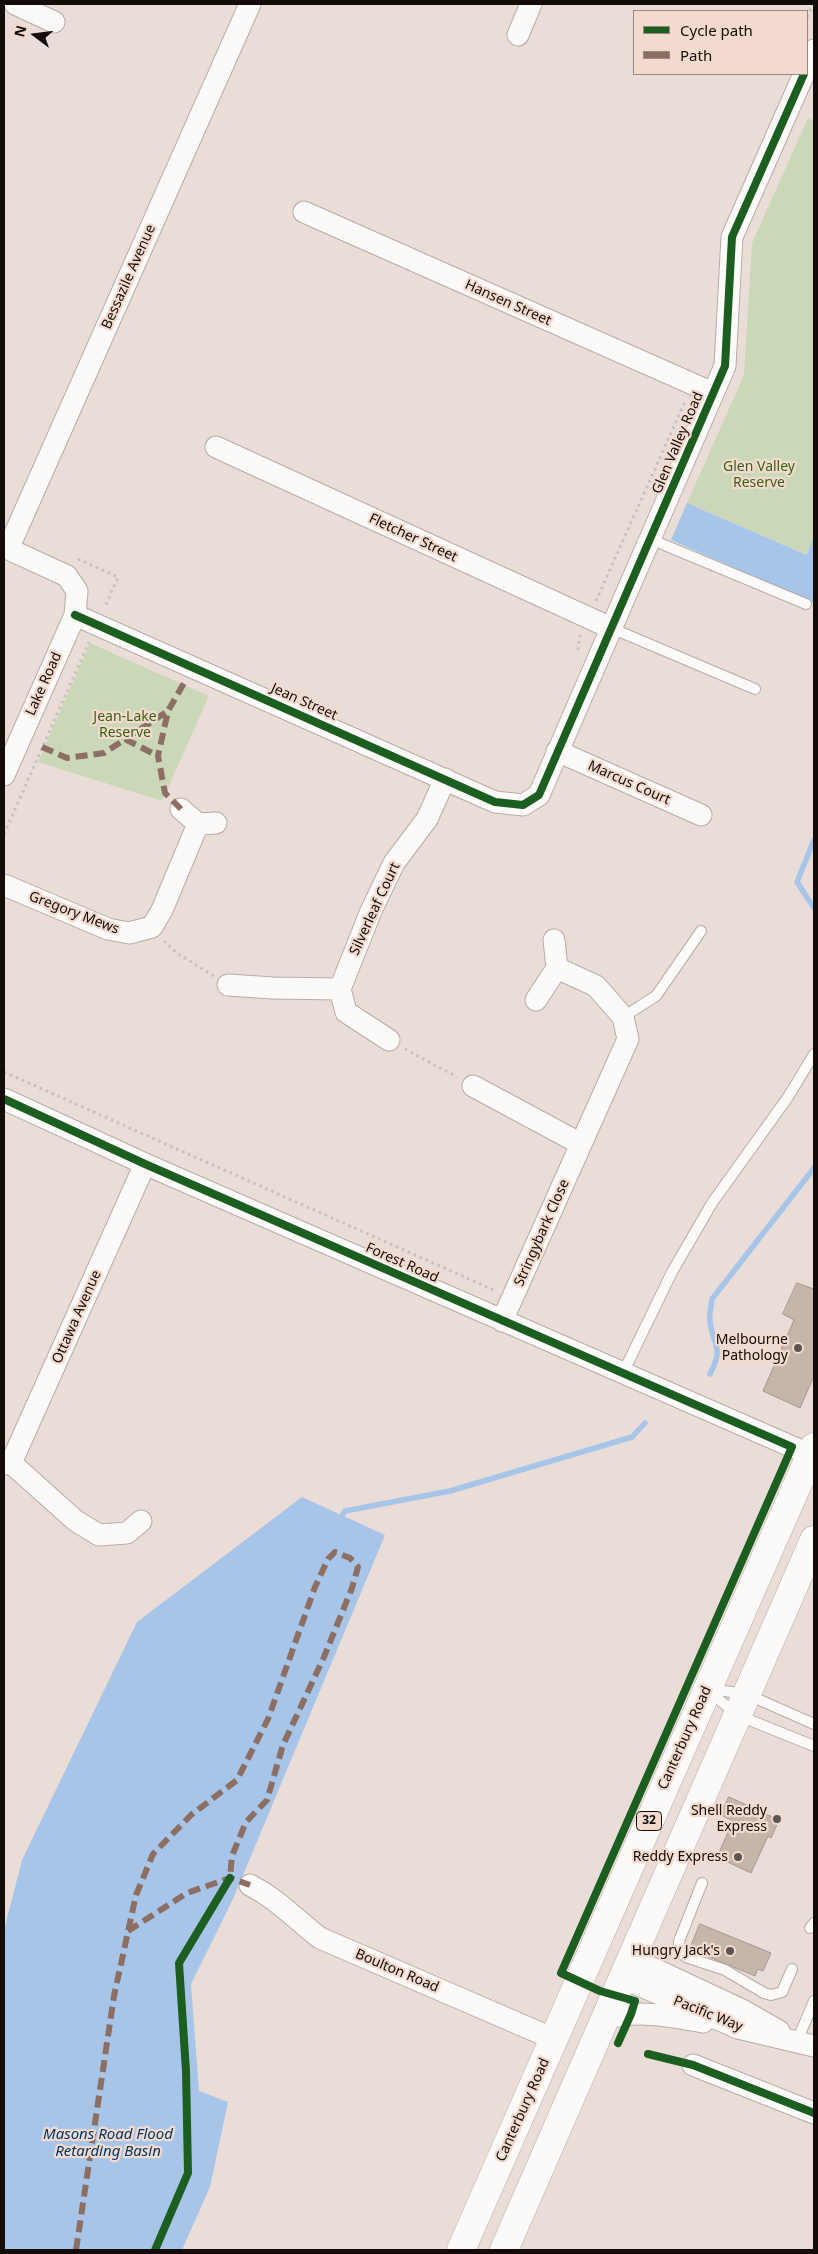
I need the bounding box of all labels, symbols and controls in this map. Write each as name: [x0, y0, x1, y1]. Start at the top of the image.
north arrow: [10, 10, 60, 60]
legend: [633, 10, 808, 75]
text: Cycle path: [680, 20, 753, 40]
text: N: [9, 23, 31, 39]
text: Path: [680, 45, 712, 65]
street label: Bessazile Avenue: [98, 222, 160, 332]
street label: Hansen Street: [462, 276, 554, 330]
street label: Glen Valley Road: [649, 389, 707, 497]
park label: Glen Valley Reserve: [723, 459, 795, 492]
street label: Fletcher Street: [366, 510, 460, 566]
street label: Lake Road: [23, 650, 65, 718]
street label: Jean Street: [268, 680, 340, 724]
park label: Jean-Lake Reserve: [93, 709, 157, 742]
street label: Marcus Court: [585, 757, 673, 809]
street label: Silverleaf Court: [346, 860, 404, 958]
street label: Gregory Mews: [27, 888, 121, 938]
street label: Stringybark Close: [511, 1177, 573, 1289]
street label: Forest Road: [363, 1239, 441, 1287]
street label: Ottawa Avenue: [49, 1268, 105, 1366]
place label: Melbourne Pathology: [716, 1332, 788, 1364]
marker: Melbourne Pathology: [792, 1342, 804, 1354]
street label: Canterbury Road: [655, 1684, 715, 1792]
place label: Shell Reddy Express: [691, 1803, 767, 1835]
road number: 32: [636, 1812, 662, 1830]
marker: Shell Reddy Express: [771, 1813, 783, 1825]
place label: Reddy Express: [633, 1849, 728, 1865]
marker: Reddy Express: [732, 1851, 744, 1863]
place label: Hungry Jack's: [632, 1943, 720, 1959]
marker: Hungry Jack's: [724, 1945, 736, 1957]
street label: Boulton Road: [353, 1946, 441, 1996]
street label: Pacific Way: [671, 1993, 745, 2035]
street label: Canterbury Road: [493, 2056, 553, 2164]
water label: Masons Road Flood Retarding Basin: [43, 2126, 173, 2161]

